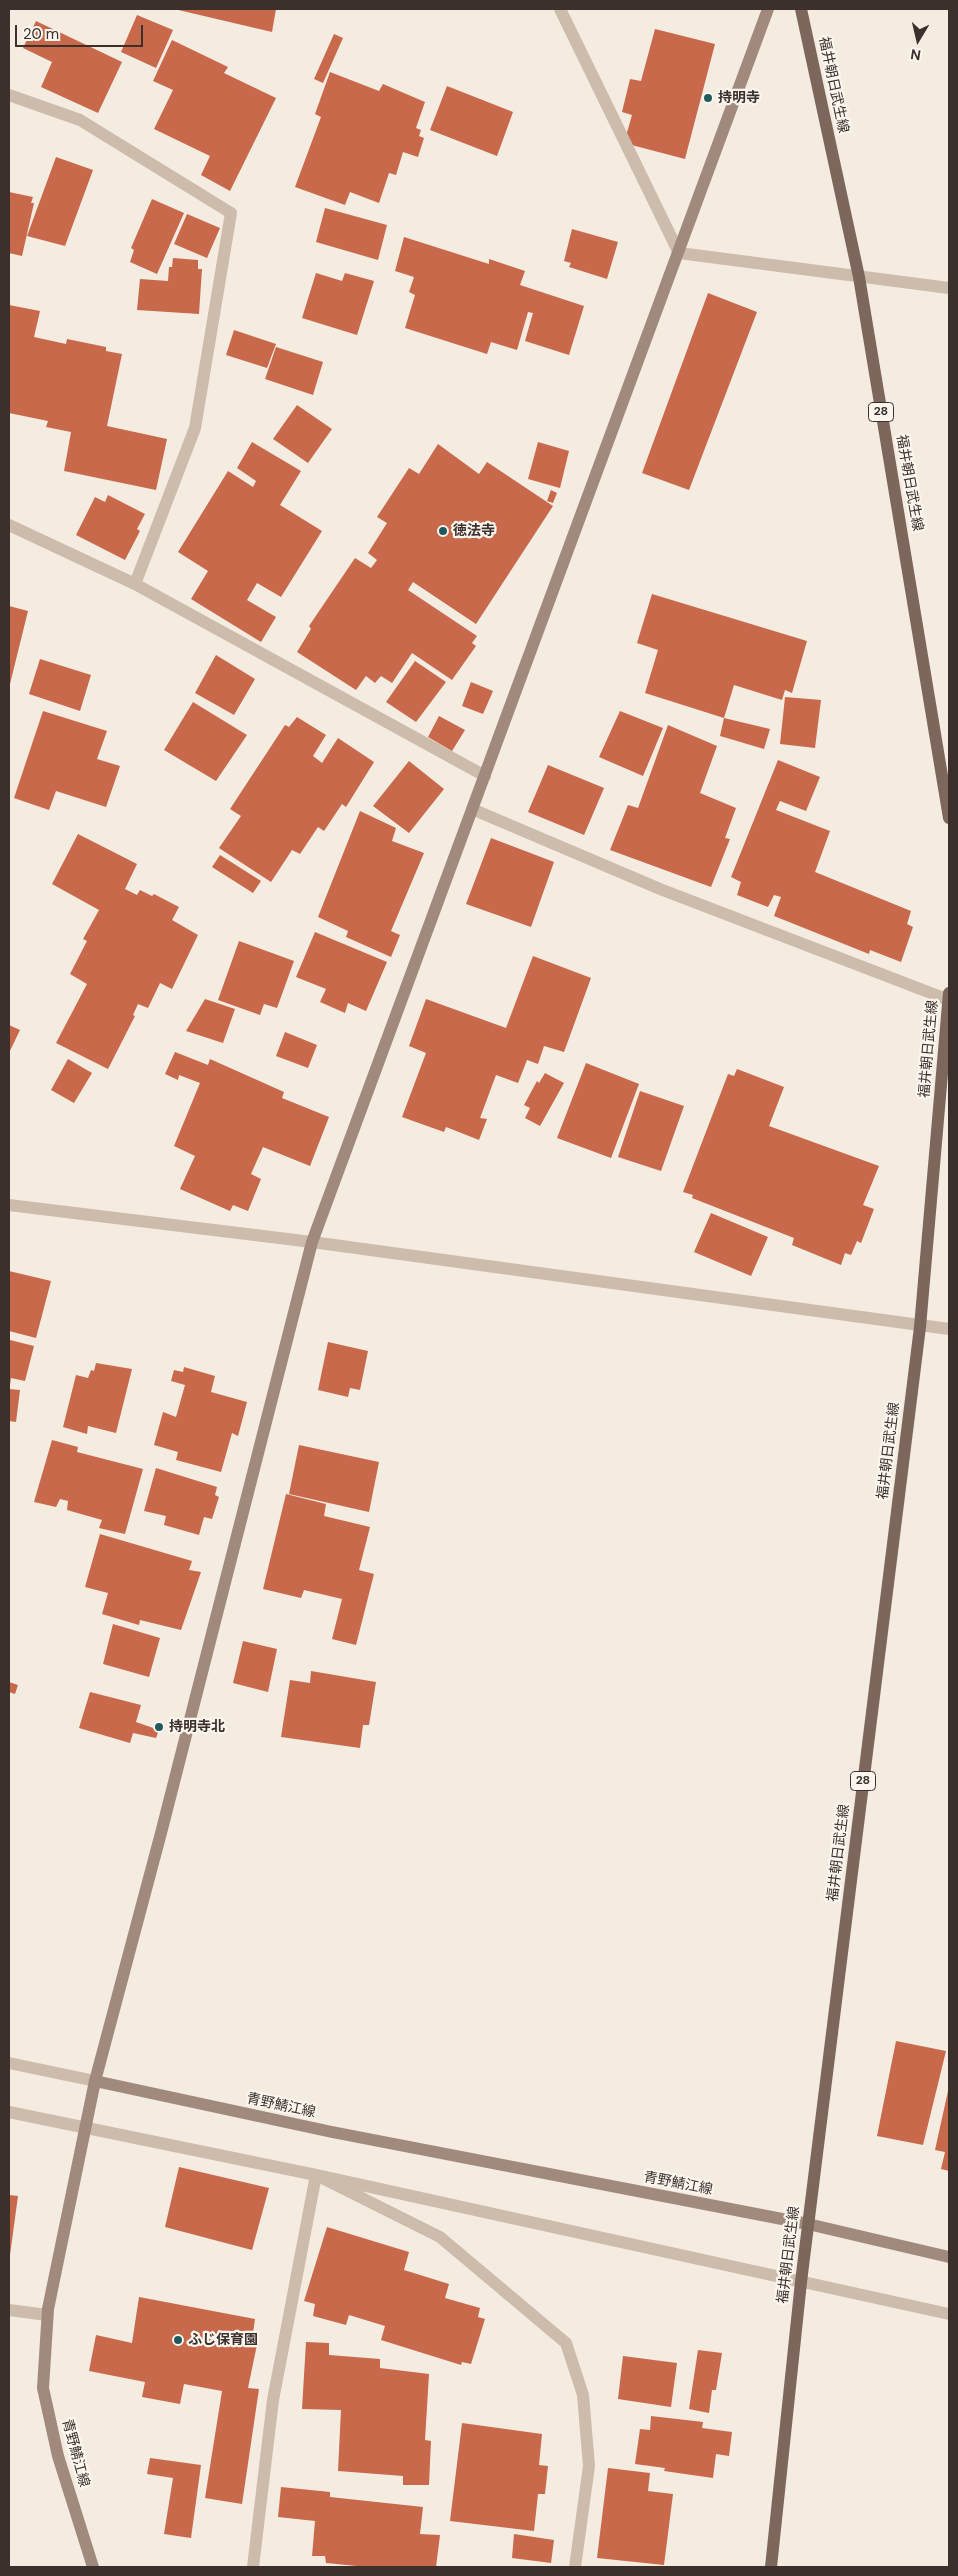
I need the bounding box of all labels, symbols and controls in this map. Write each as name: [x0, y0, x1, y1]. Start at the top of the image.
scale bar: [18, 15, 145, 47]
north arrow: [893, 15, 943, 65]
text: 20 m: [23, 24, 59, 44]
street label: 福井朝日武生線: [815, 35, 851, 135]
text: N: [909, 45, 922, 65]
place label: 持明寺: [718, 90, 760, 106]
marker: 持明寺: [702, 92, 714, 104]
road number: 28: [868, 402, 894, 422]
street label: 福井朝日武生線: [892, 433, 926, 533]
place label: 徳法寺: [453, 523, 495, 539]
marker: 徳法寺: [437, 525, 449, 537]
street label: 福井朝日武生線: [916, 999, 942, 1099]
street label: 福井朝日武生線: [875, 1401, 903, 1501]
place label: 持明寺北: [169, 1719, 225, 1735]
marker: 持明寺北: [153, 1721, 165, 1733]
road number: 28: [850, 1772, 876, 1790]
street label: 福井朝日武生線: [825, 1803, 853, 1903]
street label: 青野鯖江線: [245, 2091, 317, 2121]
street label: 青野鯖江線: [642, 2169, 714, 2199]
street label: 福井朝日武生線: [775, 2205, 803, 2305]
place label: ふじ保育園: [188, 2332, 258, 2348]
marker: ふじ保育園: [172, 2334, 184, 2346]
street label: 青野鯖江線: [58, 2417, 92, 2489]

